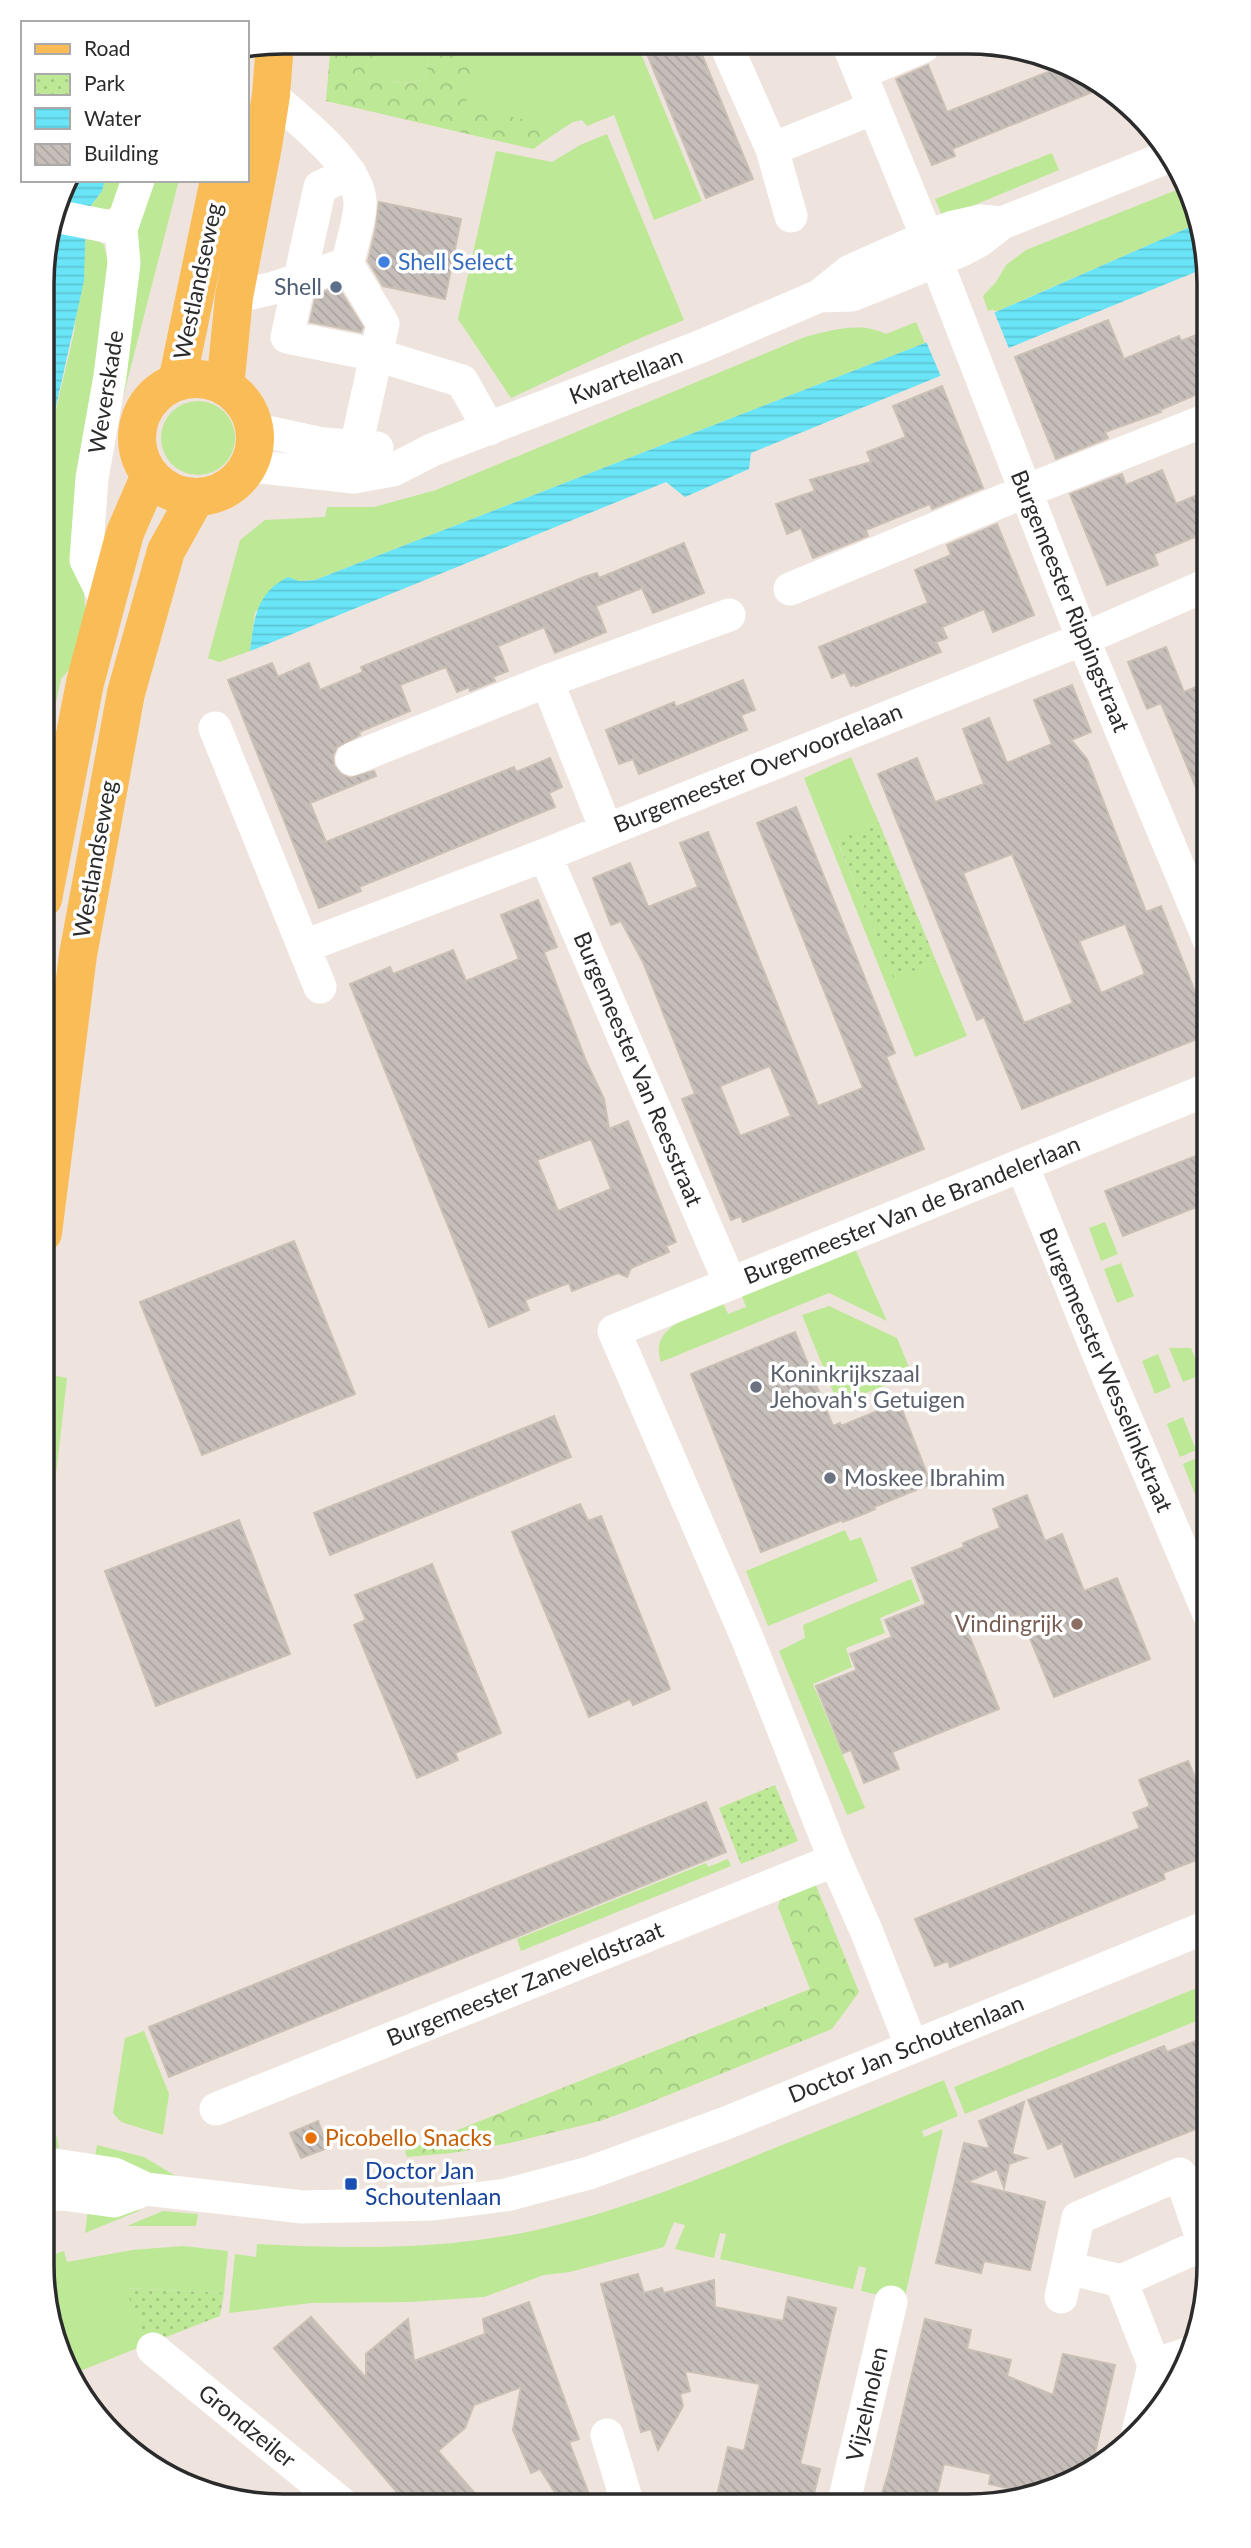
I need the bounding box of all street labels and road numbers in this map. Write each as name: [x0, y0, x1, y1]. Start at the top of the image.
street label: Westlandseweg: [167, 200, 227, 362]
street label: Weverskade: [81, 328, 129, 456]
street label: Kwartellaan: [565, 341, 686, 409]
street label: Burgemeester Rippingstraat: [1006, 466, 1137, 736]
street label: Burgemeester Overvoordelaan: [609, 696, 906, 838]
street label: Westlandseweg: [66, 778, 122, 940]
street label: Burgemeester Van Reesstraat: [568, 927, 710, 1211]
street label: Burgemeester Van de Brandelerlaan: [739, 1129, 1084, 1289]
street label: Burgemeester Wesselinkstraat: [1034, 1223, 1180, 1517]
street label: Burgemeester Zaneveldstraat: [382, 1914, 668, 2052]
street label: Doctor Jan Schoutenlaan: [784, 1988, 1027, 2108]
street label: Vijzelmolen: [839, 2344, 893, 2464]
street label: Grondzeiler: [193, 2378, 302, 2473]

